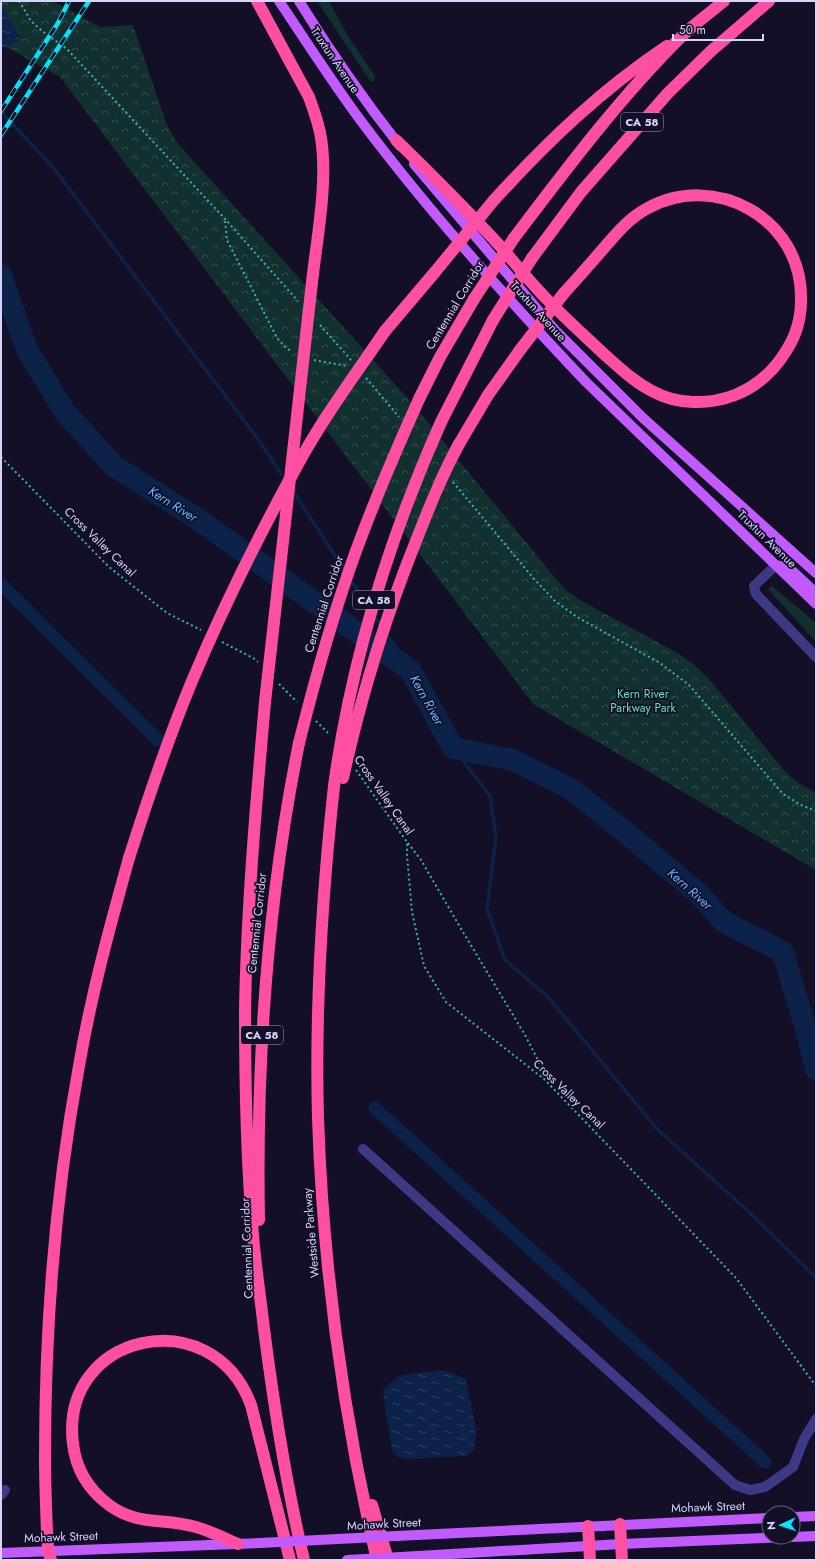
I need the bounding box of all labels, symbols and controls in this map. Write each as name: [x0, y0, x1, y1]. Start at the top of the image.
scale bar: [673, 16, 763, 42]
text: 50 m: [679, 21, 706, 39]
street label: Truxtun Avenue: [306, 23, 364, 97]
road number: CA 58: [621, 113, 663, 131]
street label: Centennial Corridor: [421, 256, 489, 353]
street label: Truxtun Avenue: [506, 277, 570, 345]
water label: Kern River: [145, 481, 202, 527]
street label: Cross Valley Canal: [60, 503, 140, 581]
street label: Truxtun Avenue: [733, 506, 801, 572]
street label: Centennial Corridor: [300, 552, 348, 655]
road number: CA 58: [353, 591, 395, 609]
water label: Kern River: [405, 672, 449, 729]
park label: Kern River Parkway Park: [610, 685, 677, 717]
street label: Cross Valley Canal: [350, 751, 418, 839]
water label: Kern River: [663, 864, 717, 915]
street label: Centennial Corridor: [243, 871, 271, 974]
road number: CA 58: [241, 1026, 283, 1044]
street label: Cross Valley Canal: [529, 1055, 609, 1133]
street label: Westside Parkway: [298, 1187, 324, 1279]
street label: Centennial Corridor: [236, 1196, 258, 1299]
street label: Mohawk Street: [671, 1497, 745, 1517]
north arrow: [761, 1505, 801, 1545]
street label: Mohawk Street: [347, 1513, 422, 1535]
text: N: [763, 1521, 779, 1530]
street label: Mohawk Street: [24, 1527, 98, 1547]

